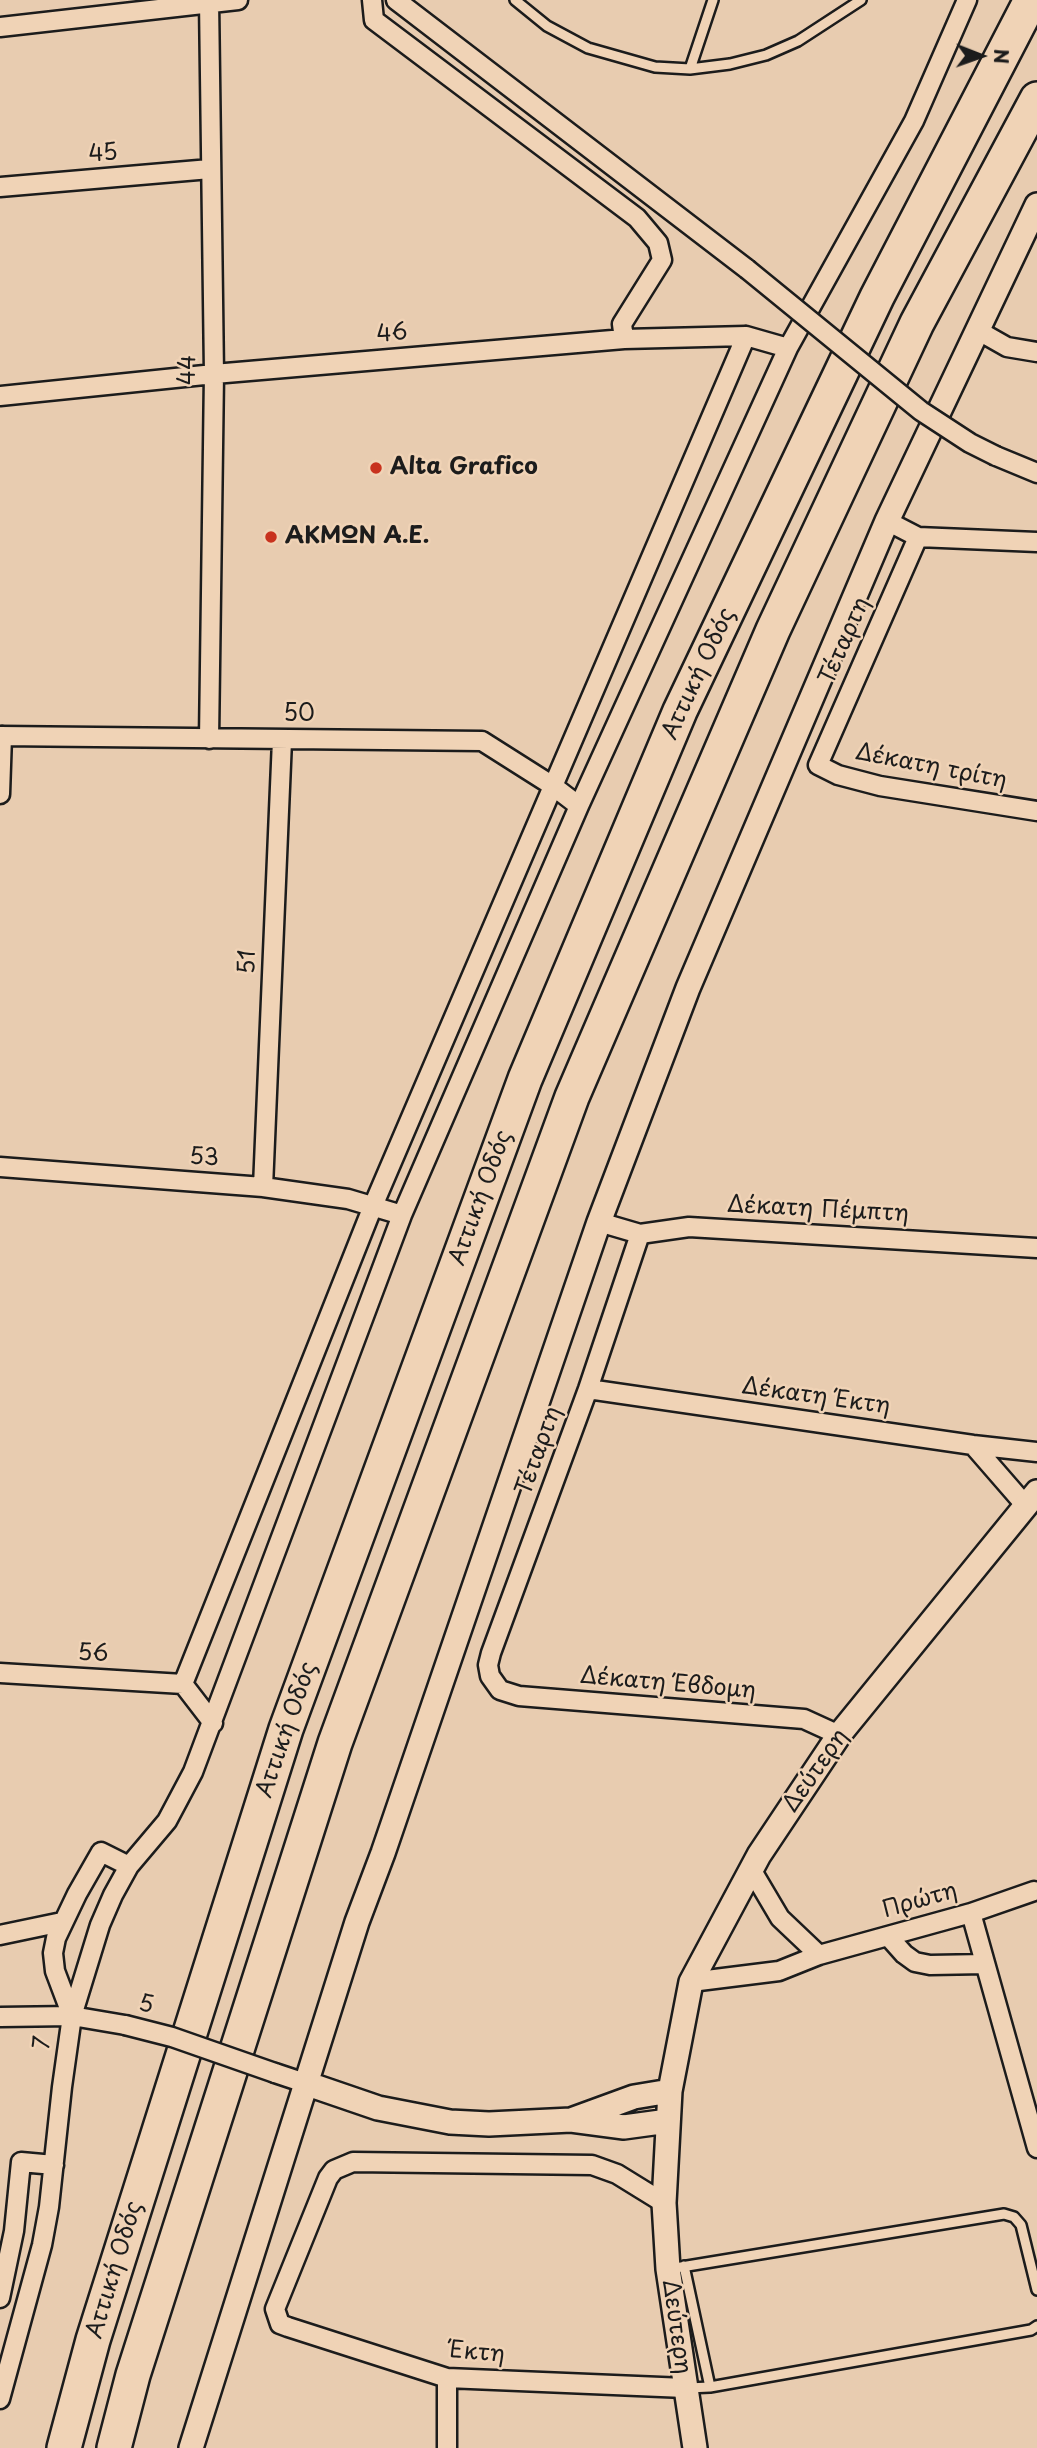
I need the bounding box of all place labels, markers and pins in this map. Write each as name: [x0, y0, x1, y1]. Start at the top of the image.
place label: Alta Grafico: [390, 454, 538, 482]
marker: Alta Grafico: [368, 460, 384, 476]
place label: ΑΚΜΩΝ Α.Ε.: [285, 523, 429, 551]
marker: ΑΚΜΩΝ Α.Ε.: [263, 529, 279, 545]

